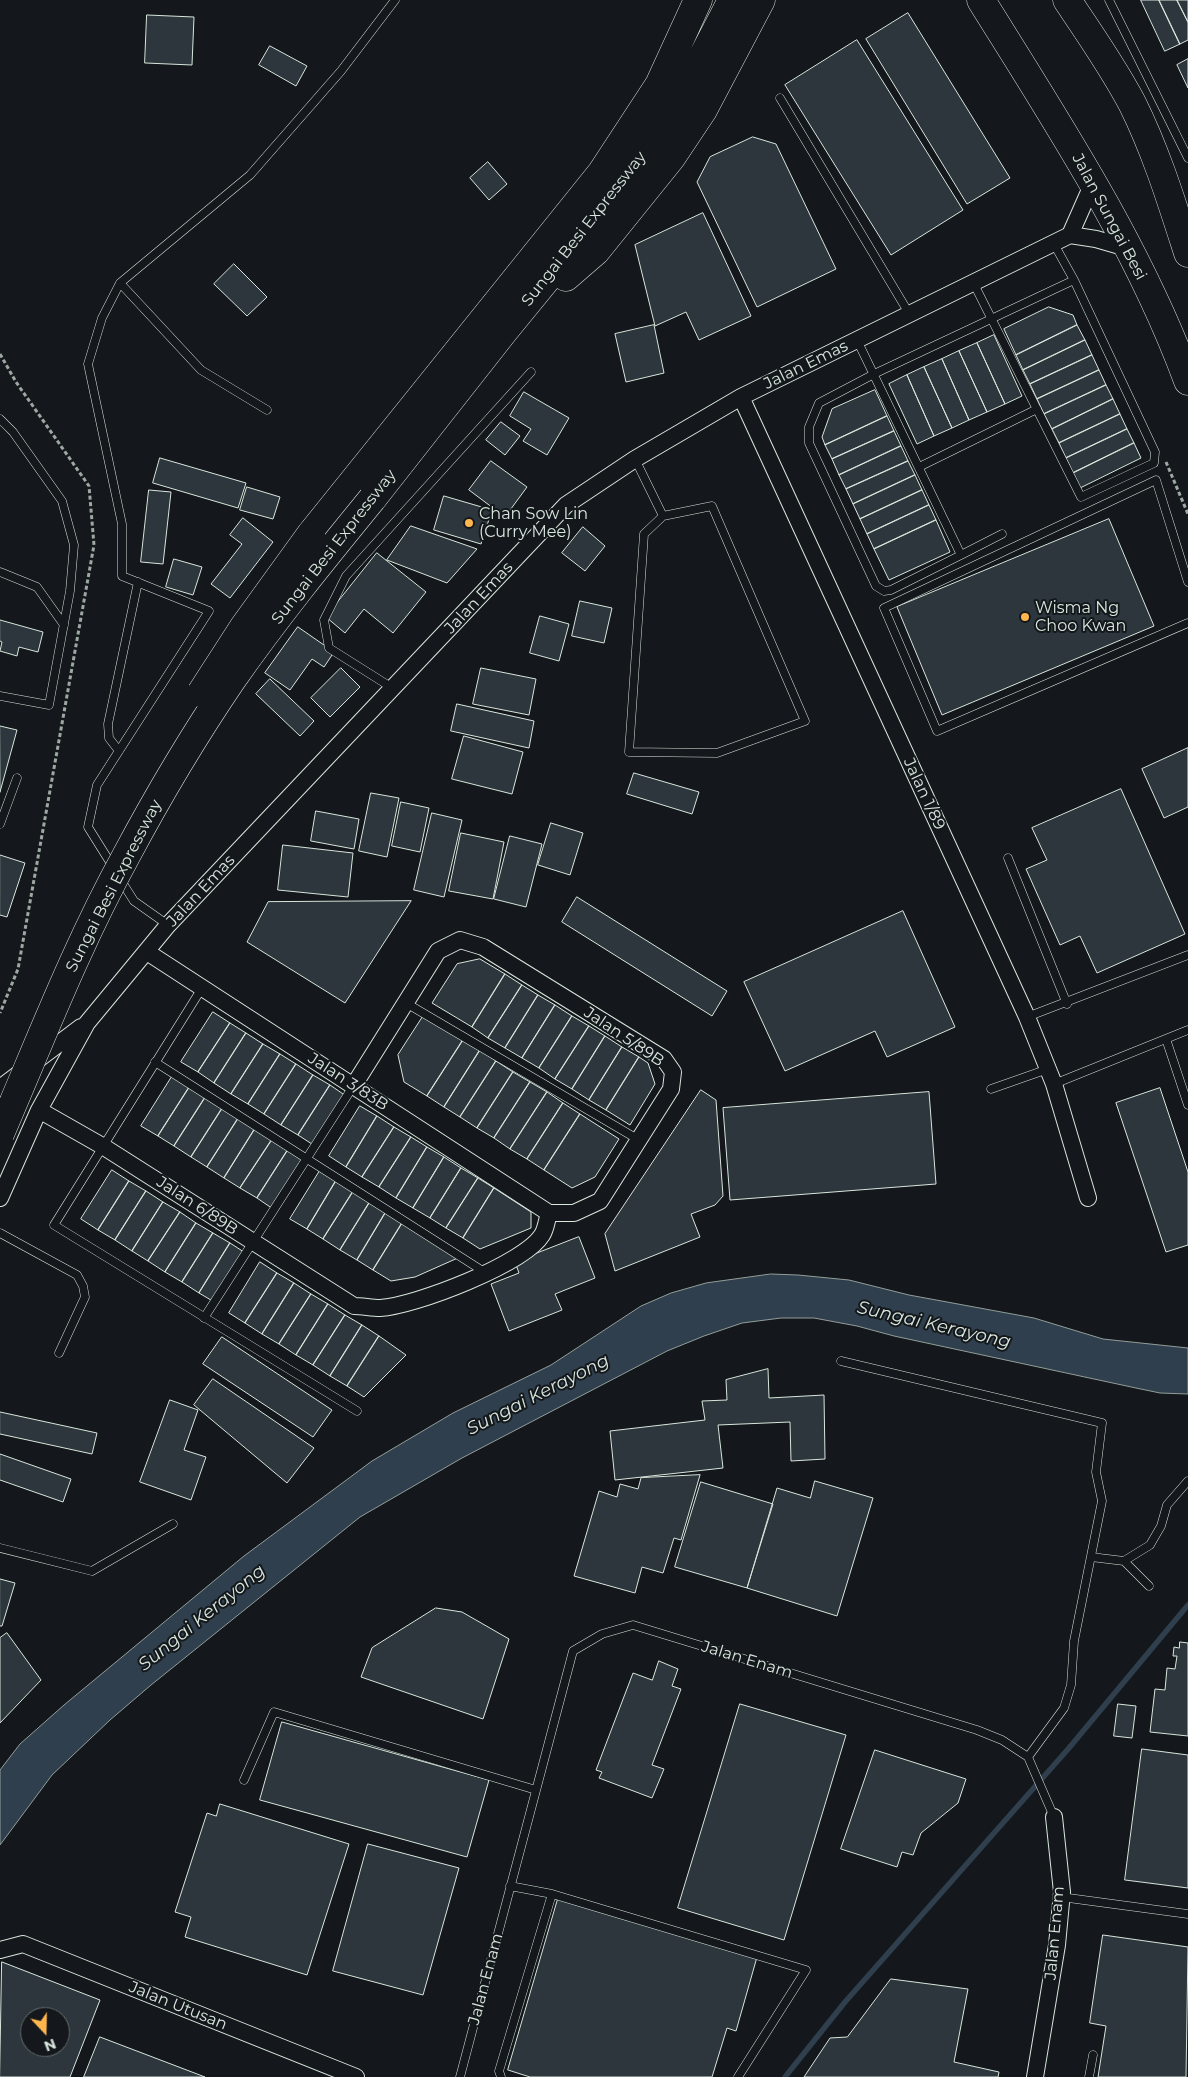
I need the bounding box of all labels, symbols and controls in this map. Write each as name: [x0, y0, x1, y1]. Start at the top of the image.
street label: Sungai Besi Expressway: [518, 148, 650, 310]
street label: Jalan Sungai Besi: [1068, 151, 1150, 283]
street label: Jalan Emas: [761, 336, 851, 394]
street label: Sungai Besi Expressway: [268, 466, 400, 628]
place label: Chan Sow Lin (Curry Mee): [479, 504, 588, 542]
marker: Chan Sow Lin (Curry Mee): [463, 517, 475, 529]
street label: Jalan Emas: [441, 558, 517, 638]
place label: Wisma Ng Choo Kwan: [1035, 598, 1126, 636]
marker: Wisma Ng Choo Kwan: [1019, 611, 1031, 623]
street label: Jalan 1/89: [899, 755, 949, 833]
street label: Sungai Besi Expressway: [62, 797, 166, 975]
street label: Jalan Emas: [163, 851, 239, 931]
street label: Jalan 5/89B: [580, 1003, 668, 1071]
street label: Jalan 3/83B: [304, 1049, 392, 1115]
street label: Jalan 6/89B: [153, 1173, 241, 1239]
water label: Sungai Kerayong: [855, 1297, 1013, 1353]
water label: Sungai Kerayong: [463, 1350, 613, 1440]
water label: Sungai Kerayong: [134, 1560, 270, 1676]
street label: Jalan Enam: [699, 1637, 795, 1683]
street label: Jalan Enam: [1041, 1885, 1069, 1981]
street label: Jalan Enam: [465, 1931, 507, 2027]
street label: Jalan Utusan: [126, 1978, 230, 2034]
north arrow: [20, 2007, 70, 2057]
text: N: [42, 2035, 59, 2055]

